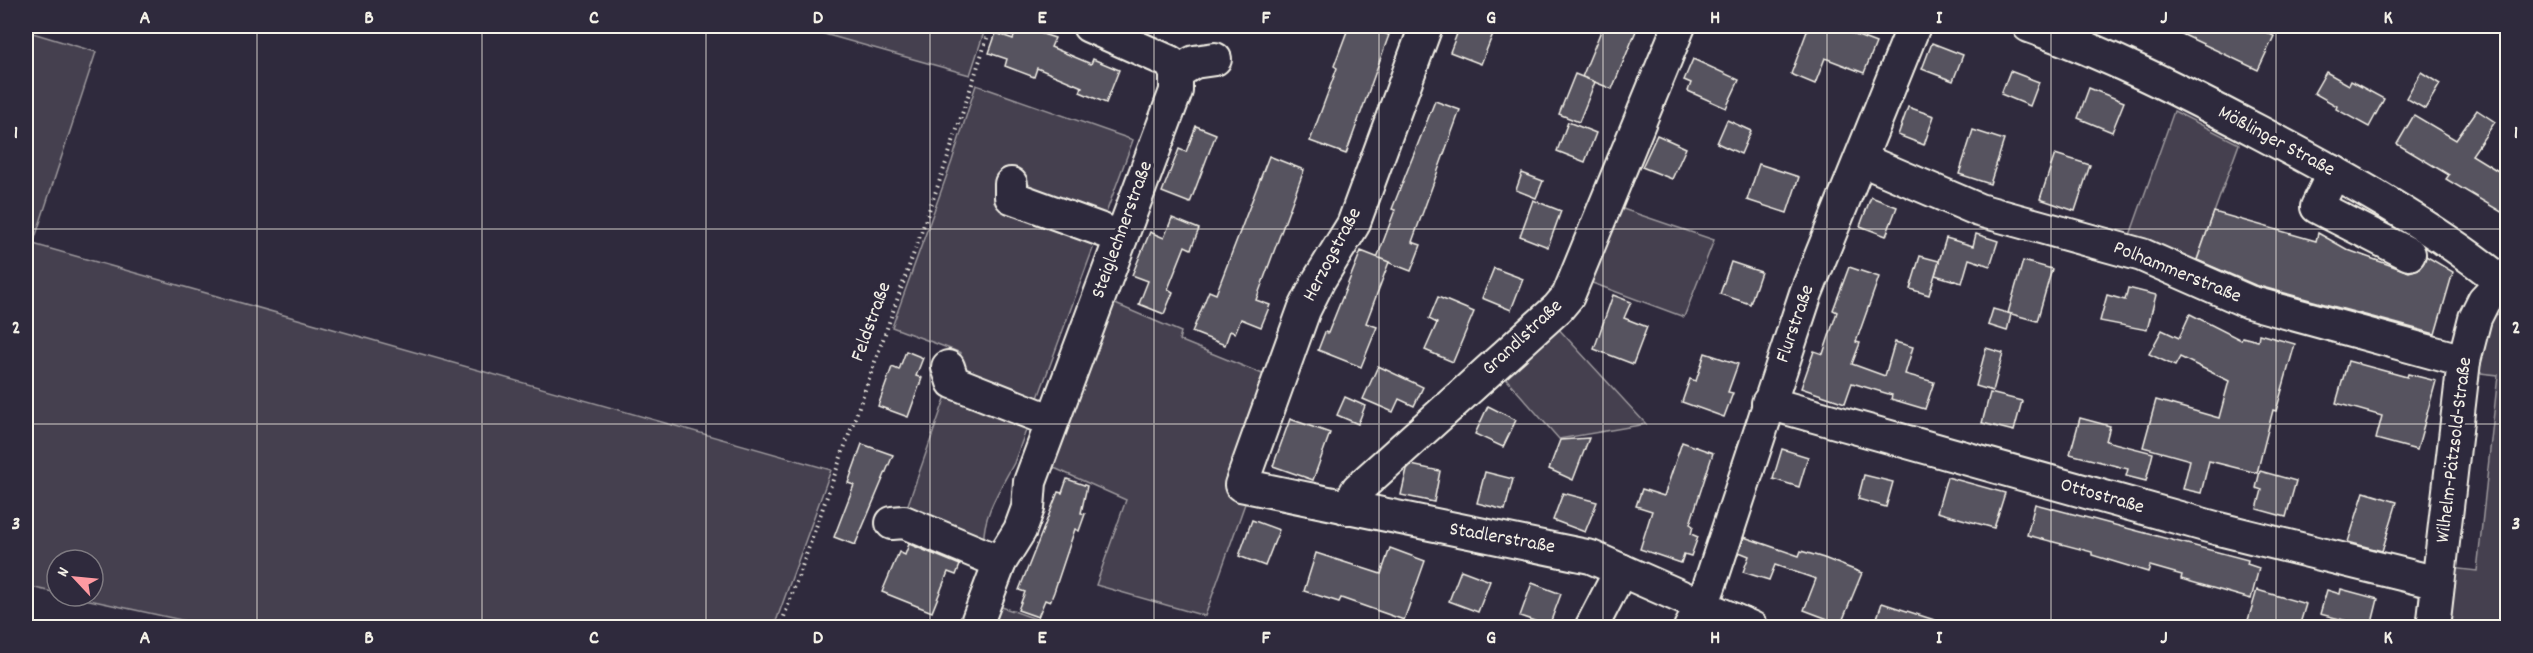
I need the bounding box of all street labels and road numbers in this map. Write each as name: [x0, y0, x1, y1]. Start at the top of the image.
street label: Mößlinger Straße: [2213, 99, 2340, 185]
street label: Steiglechnerstraße: [1085, 157, 1161, 303]
street label: Herzogstraße: [1297, 203, 1370, 307]
street label: Polhammerstraße: [2109, 235, 2245, 312]
street label: Feldstraße: [845, 278, 899, 366]
street label: Flurstraße: [1770, 281, 1822, 367]
street label: Grandlstraße: [1476, 293, 1570, 383]
street label: Wilhelm-Pätzsold-Straße: [2430, 355, 2480, 544]
street label: Ottostraße: [2057, 472, 2147, 522]
street label: Stadlerstraße: [1447, 516, 1557, 562]

